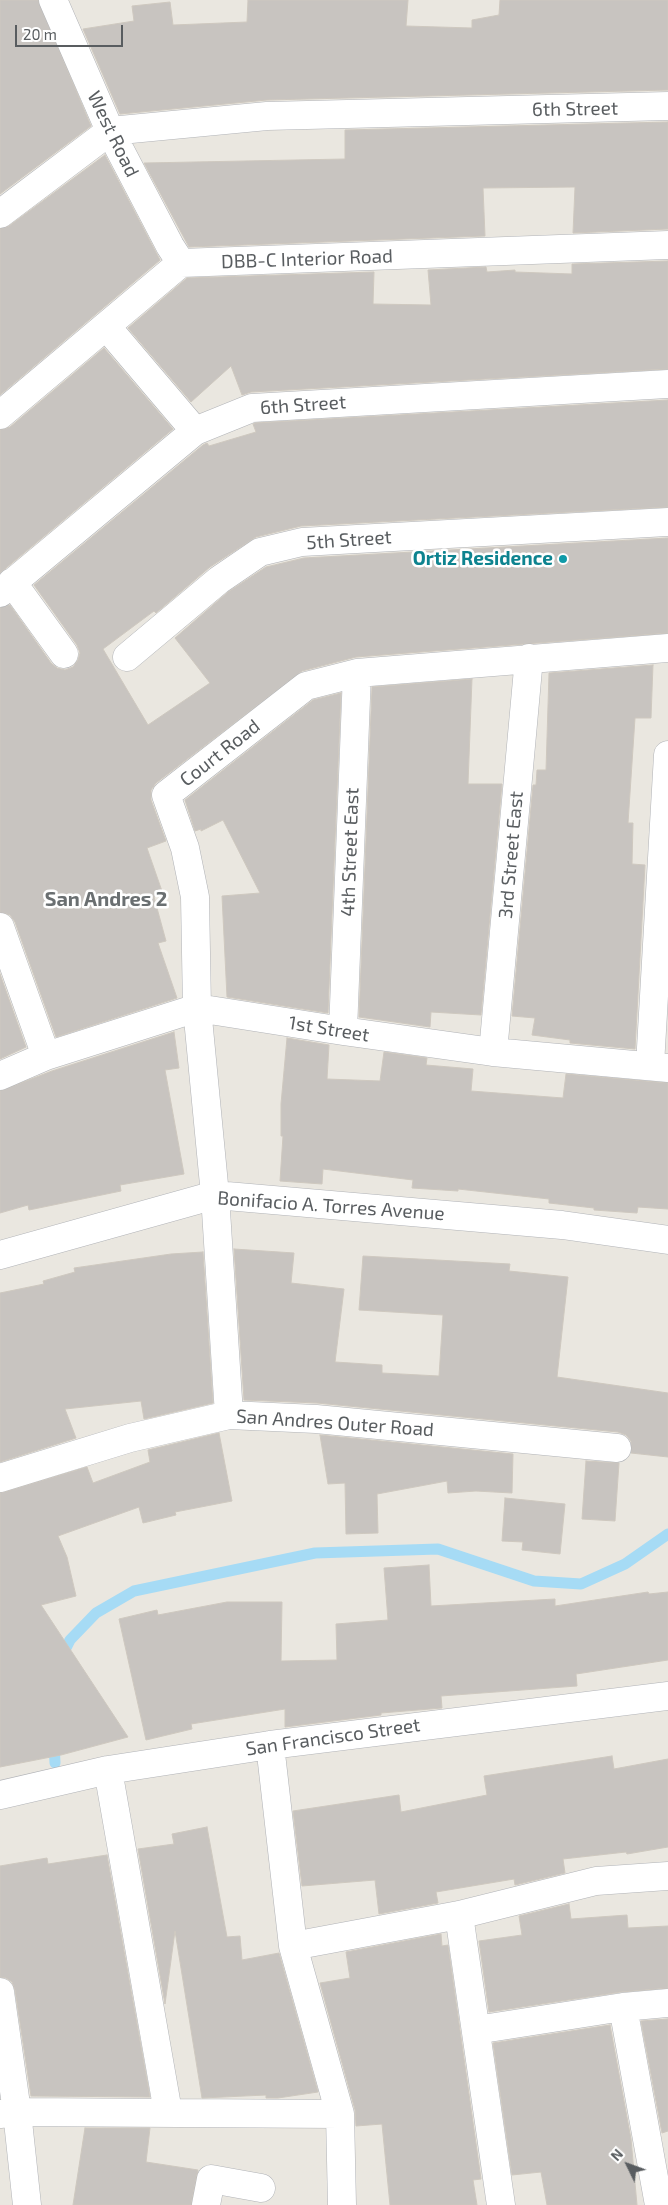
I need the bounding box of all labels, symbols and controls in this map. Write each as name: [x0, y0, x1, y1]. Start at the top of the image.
scale bar: [18, 15, 125, 47]
text: 20 m: [23, 25, 57, 43]
street label: West Road: [82, 87, 144, 181]
street label: 6th Street: [532, 97, 618, 121]
street label: DBB-C Interior Road: [221, 245, 393, 273]
street label: 6th Street: [259, 391, 347, 419]
street label: 5th Street: [306, 526, 392, 554]
place label: Ortiz Residence: [413, 548, 553, 570]
marker: Ortiz Residence: [557, 553, 569, 565]
street label: Court Road: [175, 715, 265, 791]
street label: 4th Street East: [336, 787, 364, 917]
street label: 3rd Street East: [494, 790, 528, 920]
district label: San Andres 2: [45, 887, 167, 911]
street label: 1st Street: [287, 1011, 371, 1047]
street label: Bonifacio A. Torres Avenue: [217, 1187, 445, 1225]
street label: San Andres Outer Road: [235, 1405, 435, 1441]
street label: San Francisco Street: [244, 1713, 422, 1761]
north arrow: [603, 2140, 653, 2190]
text: N: [607, 2145, 626, 2164]

